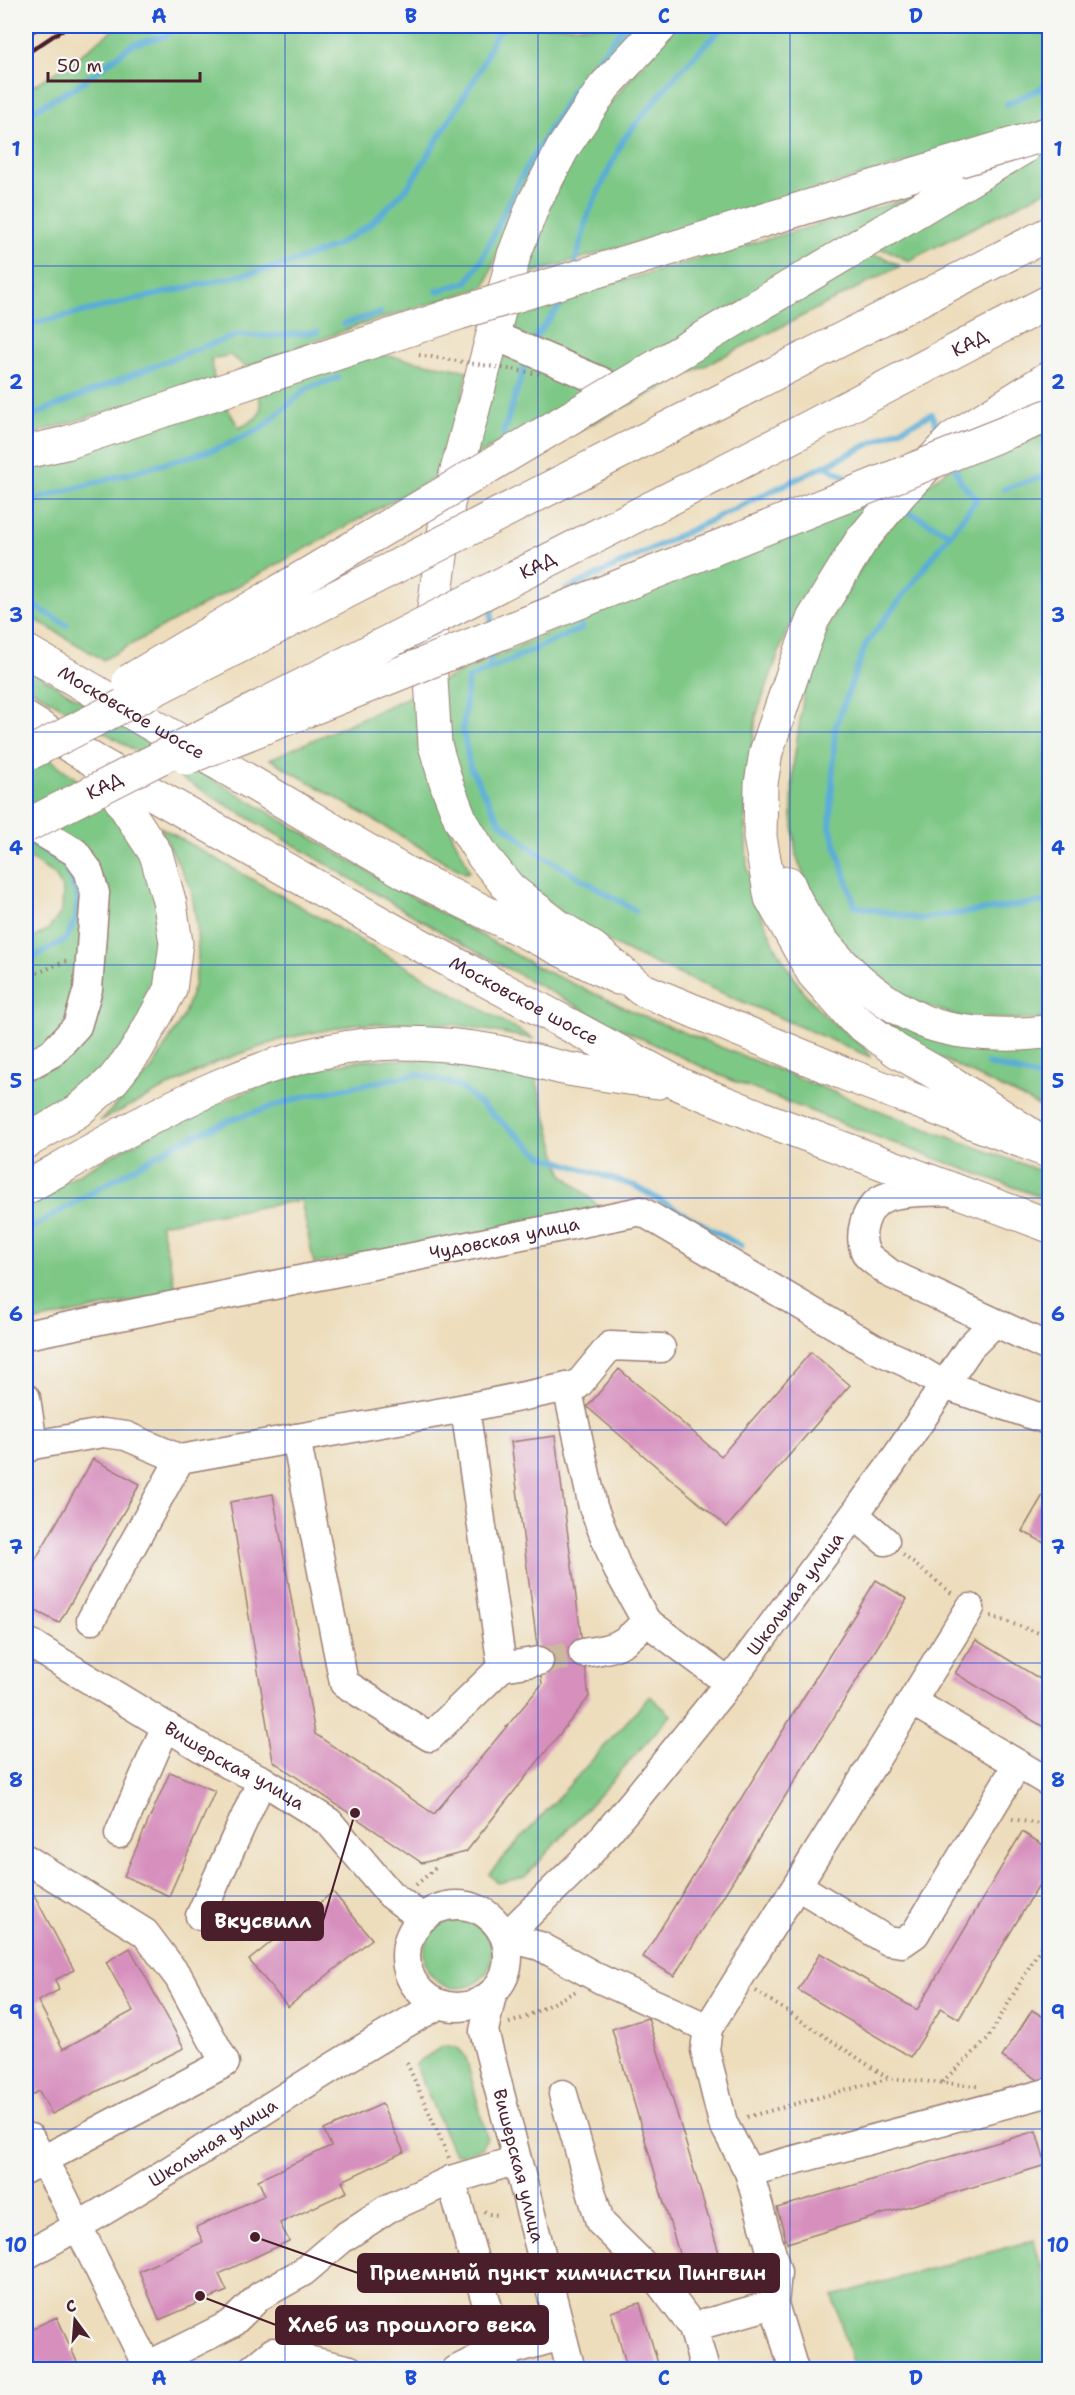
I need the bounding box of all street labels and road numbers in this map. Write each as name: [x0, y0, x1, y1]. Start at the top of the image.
street label: КАД: [948, 324, 992, 362]
street label: КАД: [516, 546, 560, 585]
street label: Московское шоссе: [53, 660, 209, 765]
street label: КАД: [82, 767, 127, 805]
street label: Московское шоссе: [445, 951, 603, 1051]
street label: Чудовская улица: [427, 1212, 581, 1265]
street label: Школьная улица: [741, 1527, 849, 1661]
street label: Вишерская улица: [160, 1716, 309, 1816]
street label: Вишерская улица: [487, 2086, 550, 2245]
street label: Школьная улица: [144, 2093, 282, 2193]

